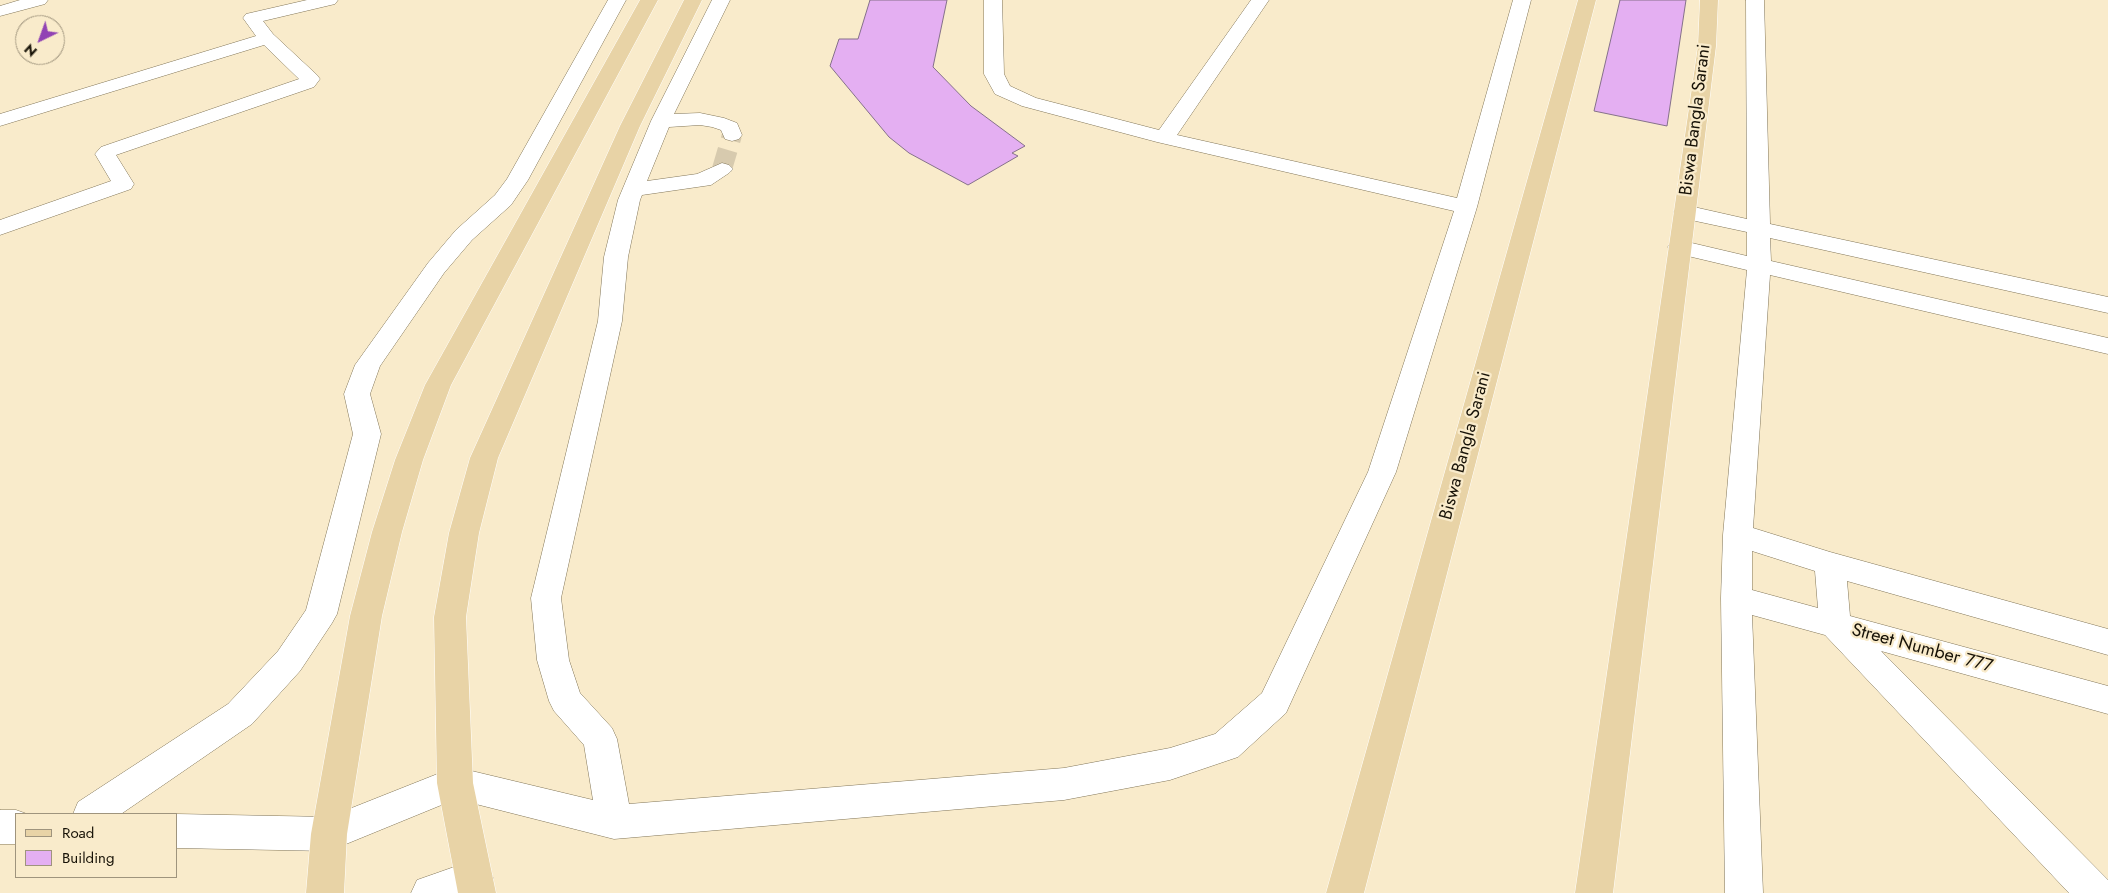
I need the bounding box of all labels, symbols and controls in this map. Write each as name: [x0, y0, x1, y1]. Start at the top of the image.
north arrow: [15, 15, 65, 65]
text: N: [20, 39, 41, 62]
street label: Biswa Bangla Sarani: [1676, 43, 1716, 197]
street label: Biswa Bangla Sarani: [1436, 370, 1496, 522]
street label: Street Number 777: [1849, 620, 1995, 678]
legend: [15, 813, 178, 878]
text: Road: [62, 822, 94, 844]
text: Building: [62, 847, 114, 869]

